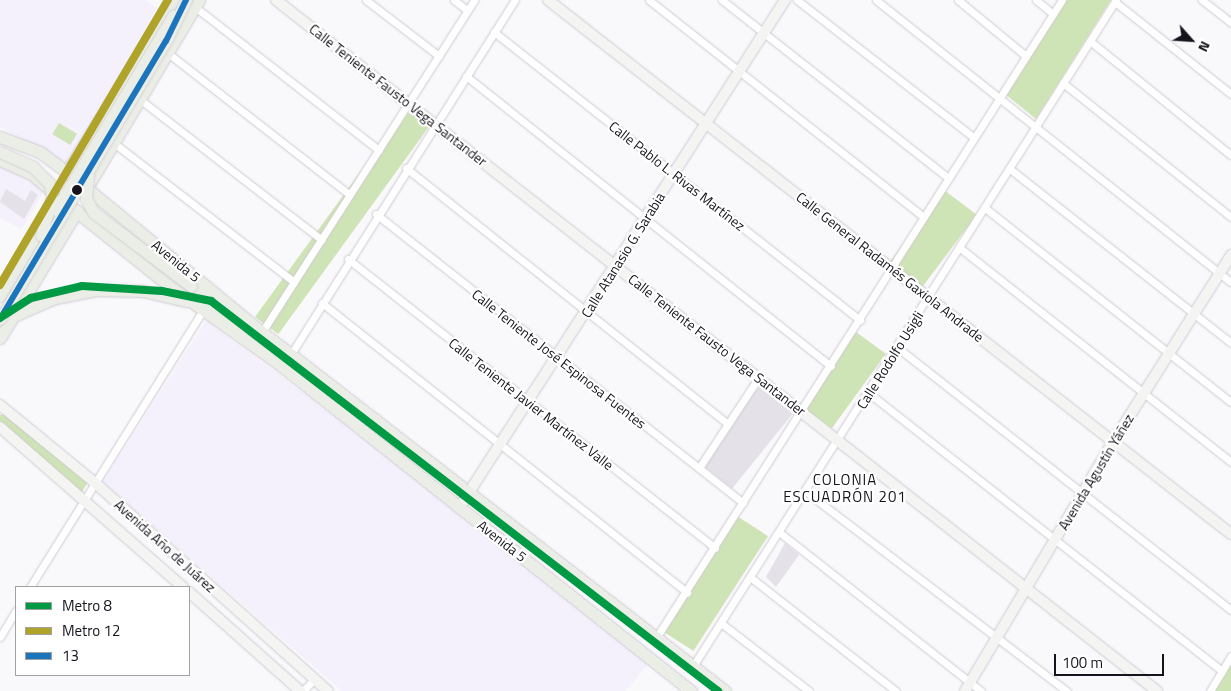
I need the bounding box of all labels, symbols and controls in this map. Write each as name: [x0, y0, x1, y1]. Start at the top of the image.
north arrow: [1166, 15, 1216, 65]
street label: Calle Teniente Fausto Vega Santander: [306, 20, 490, 170]
text: N: [1193, 38, 1216, 56]
street label: Calle Pablo L. Rivas Martínez: [606, 118, 748, 234]
unlabelled marker: [72, 185, 82, 195]
street label: Calle Atanasio G. Sarabia: [578, 189, 668, 321]
street label: Calle General Radamés Gaxiola Andrade: [793, 189, 987, 345]
street label: Avenida 5: [148, 236, 204, 286]
street label: Calle Teniente Fausto Vega Santander: [625, 270, 809, 420]
street label: Calle Teniente José Espinosa Fuentes: [469, 286, 649, 432]
street label: Calle Rodolfo Usigli: [853, 308, 927, 412]
street label: Calle Teniente Javier Martínez Valle: [445, 334, 617, 474]
street label: Avenida Agustín Yáñez: [1055, 411, 1137, 533]
district label: COLONIA ESCUADRÓN 201: [782, 470, 908, 505]
street label: Avenida Año de Juárez: [111, 496, 219, 596]
street label: Avenida 5: [474, 517, 530, 565]
legend: [15, 586, 190, 676]
text: Metro 8: [62, 594, 112, 617]
text: Metro 12: [62, 619, 120, 642]
text: 13: [62, 644, 79, 667]
scale bar: [1056, 644, 1166, 676]
text: 100 m: [1062, 651, 1103, 674]

